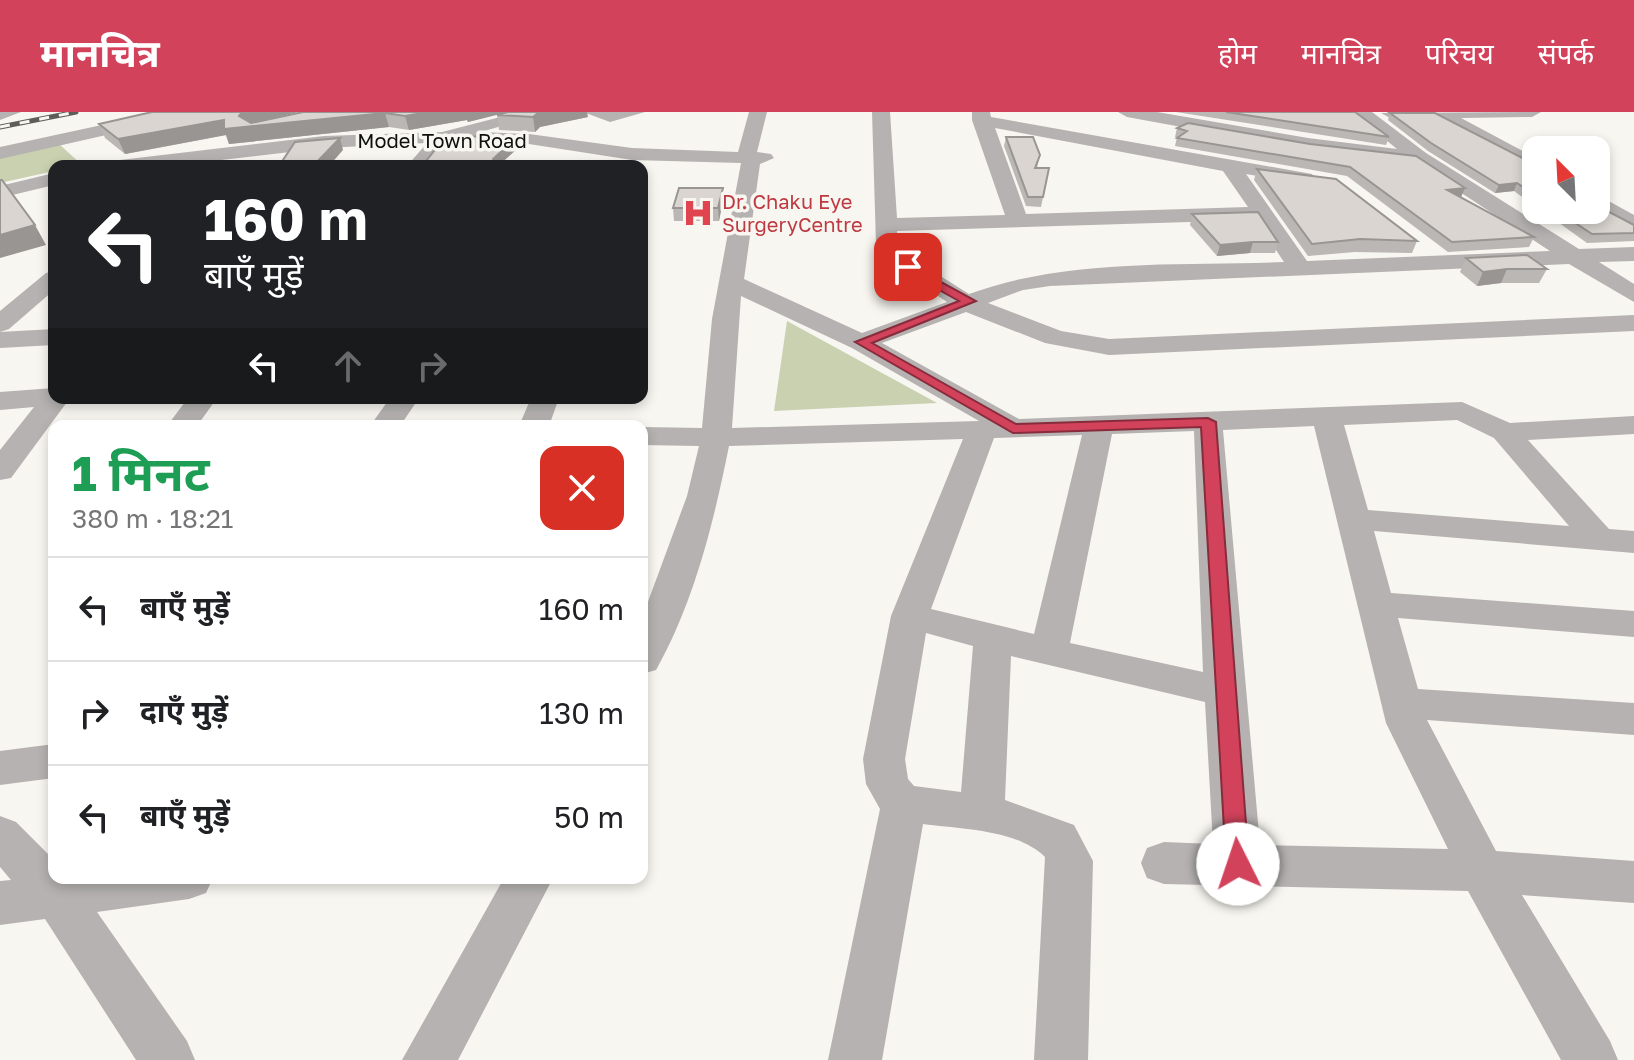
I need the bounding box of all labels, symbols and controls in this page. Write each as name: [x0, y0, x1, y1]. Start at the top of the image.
text: मानचित्र: [40, 30, 160, 75]
text: होम: [1218, 37, 1257, 70]
text: मानचित्र: [1301, 37, 1381, 70]
text: परिचय: [1425, 37, 1494, 70]
text: संपर्क: [1538, 37, 1594, 70]
street label: Model Town Road: [357, 128, 527, 152]
north arrow: [1522, 136, 1610, 224]
map controls: [1522, 136, 1610, 224]
text: 160 m: [204, 185, 368, 252]
place label: Dr. Chaku Eye SurgeryCentre: [722, 189, 863, 236]
icon: left: [72, 192, 176, 296]
hospital icon: Dr. Chaku Eye SurgeryCentre: [681, 196, 715, 230]
pin: [874, 233, 942, 301]
icon: arrive: [886, 245, 930, 289]
text: बाएँ मुड़ें: [204, 253, 304, 296]
icon: left: [242, 344, 286, 388]
icon: ahead: [326, 344, 370, 388]
icon: right: [410, 344, 454, 388]
text: 1 मिनट: [72, 444, 209, 502]
button: close: [540, 446, 624, 530]
text: 380 m · 18:21: [72, 503, 233, 534]
icon: left: [72, 587, 116, 631]
text: बाएँ मुड़ें: [140, 589, 230, 625]
text: 160 m: [539, 591, 624, 627]
icon: right: [72, 691, 116, 735]
text: दाएँ मुड़ें: [140, 693, 228, 729]
text: 130 m: [539, 695, 624, 731]
icon: left: [72, 795, 116, 839]
text: बाएँ मुड़ें: [140, 797, 230, 833]
text: 50 m: [554, 799, 624, 835]
position arrow: [1196, 822, 1280, 906]

